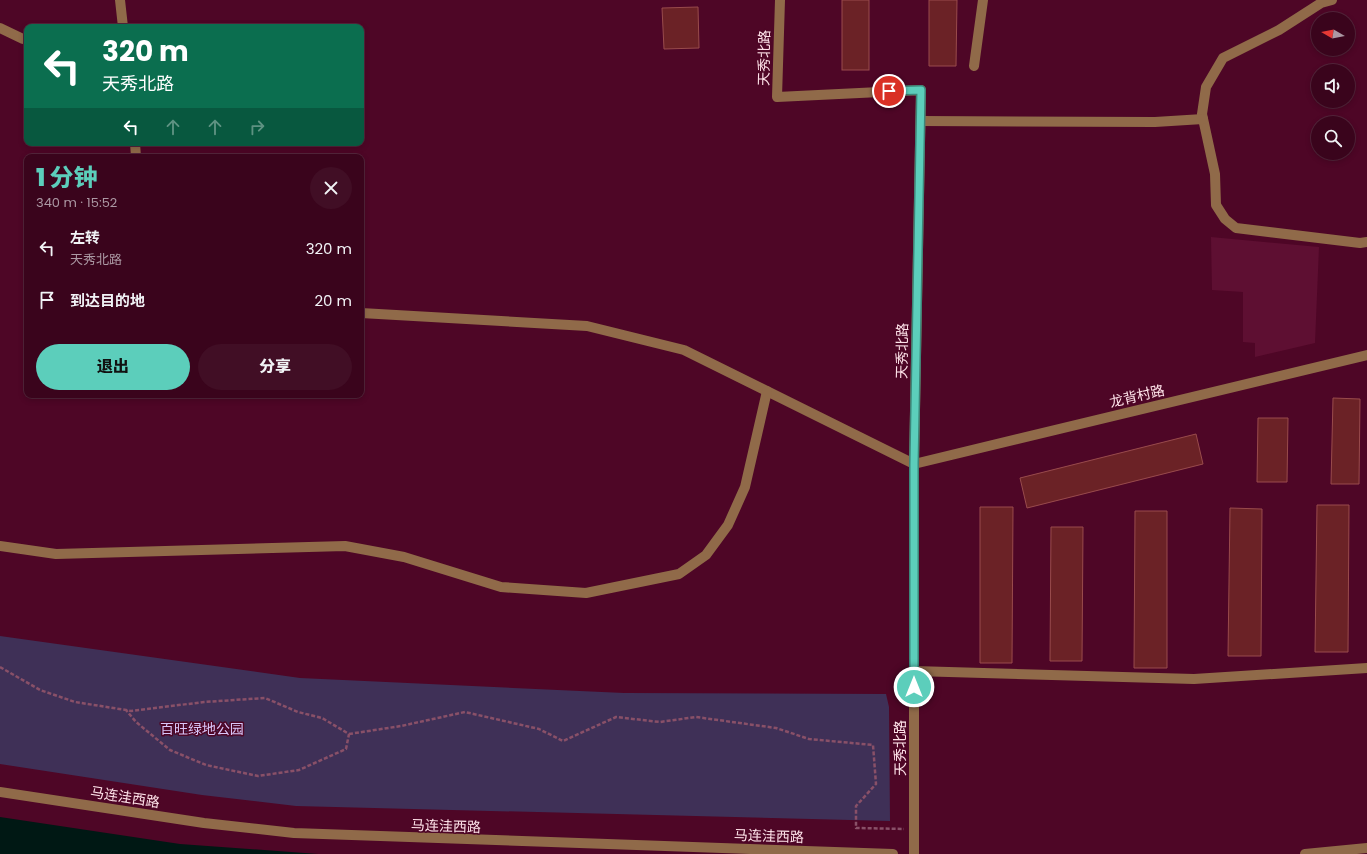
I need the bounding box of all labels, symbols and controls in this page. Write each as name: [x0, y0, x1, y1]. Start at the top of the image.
north arrow: [1311, 12, 1355, 56]
map controls: [1311, 12, 1355, 160]
street label: 天秀北路: [754, 30, 774, 86]
text: 320 m: [102, 32, 189, 71]
icon: left: [36, 40, 88, 92]
button: sound: [1311, 64, 1355, 108]
text: 天秀北路: [102, 71, 174, 96]
pin: [872, 74, 906, 108]
icon: arrive: [878, 80, 900, 102]
icon: left: [120, 116, 142, 138]
icon: ahead: [162, 116, 184, 138]
icon: ahead: [204, 116, 226, 138]
icon: right: [246, 116, 268, 138]
button: search: [1311, 116, 1355, 160]
text: 1 分钟: [36, 161, 98, 194]
button: close: [310, 167, 352, 209]
text: 340 m · 15:52: [36, 193, 117, 212]
text: 左转: [70, 227, 100, 248]
icon: left: [36, 237, 58, 259]
text: 320 m: [306, 238, 352, 259]
text: 天秀北路: [70, 250, 122, 269]
icon: arrive: [36, 289, 58, 311]
text: 到达目的地: [70, 290, 145, 311]
text: 20 m: [314, 290, 352, 311]
street label: 天秀北路: [892, 323, 912, 379]
button: 退出: [36, 344, 190, 390]
button: 分享: [198, 344, 352, 390]
street label: 龙背村路: [1107, 380, 1167, 412]
position arrow: [893, 666, 935, 708]
park label: 百旺绿地公园: [160, 719, 244, 739]
street label: 天秀北路: [890, 720, 910, 776]
street label: 马连洼西路: [89, 782, 161, 812]
street label: 马连洼西路: [411, 815, 481, 837]
street label: 马连洼西路: [734, 825, 804, 847]

